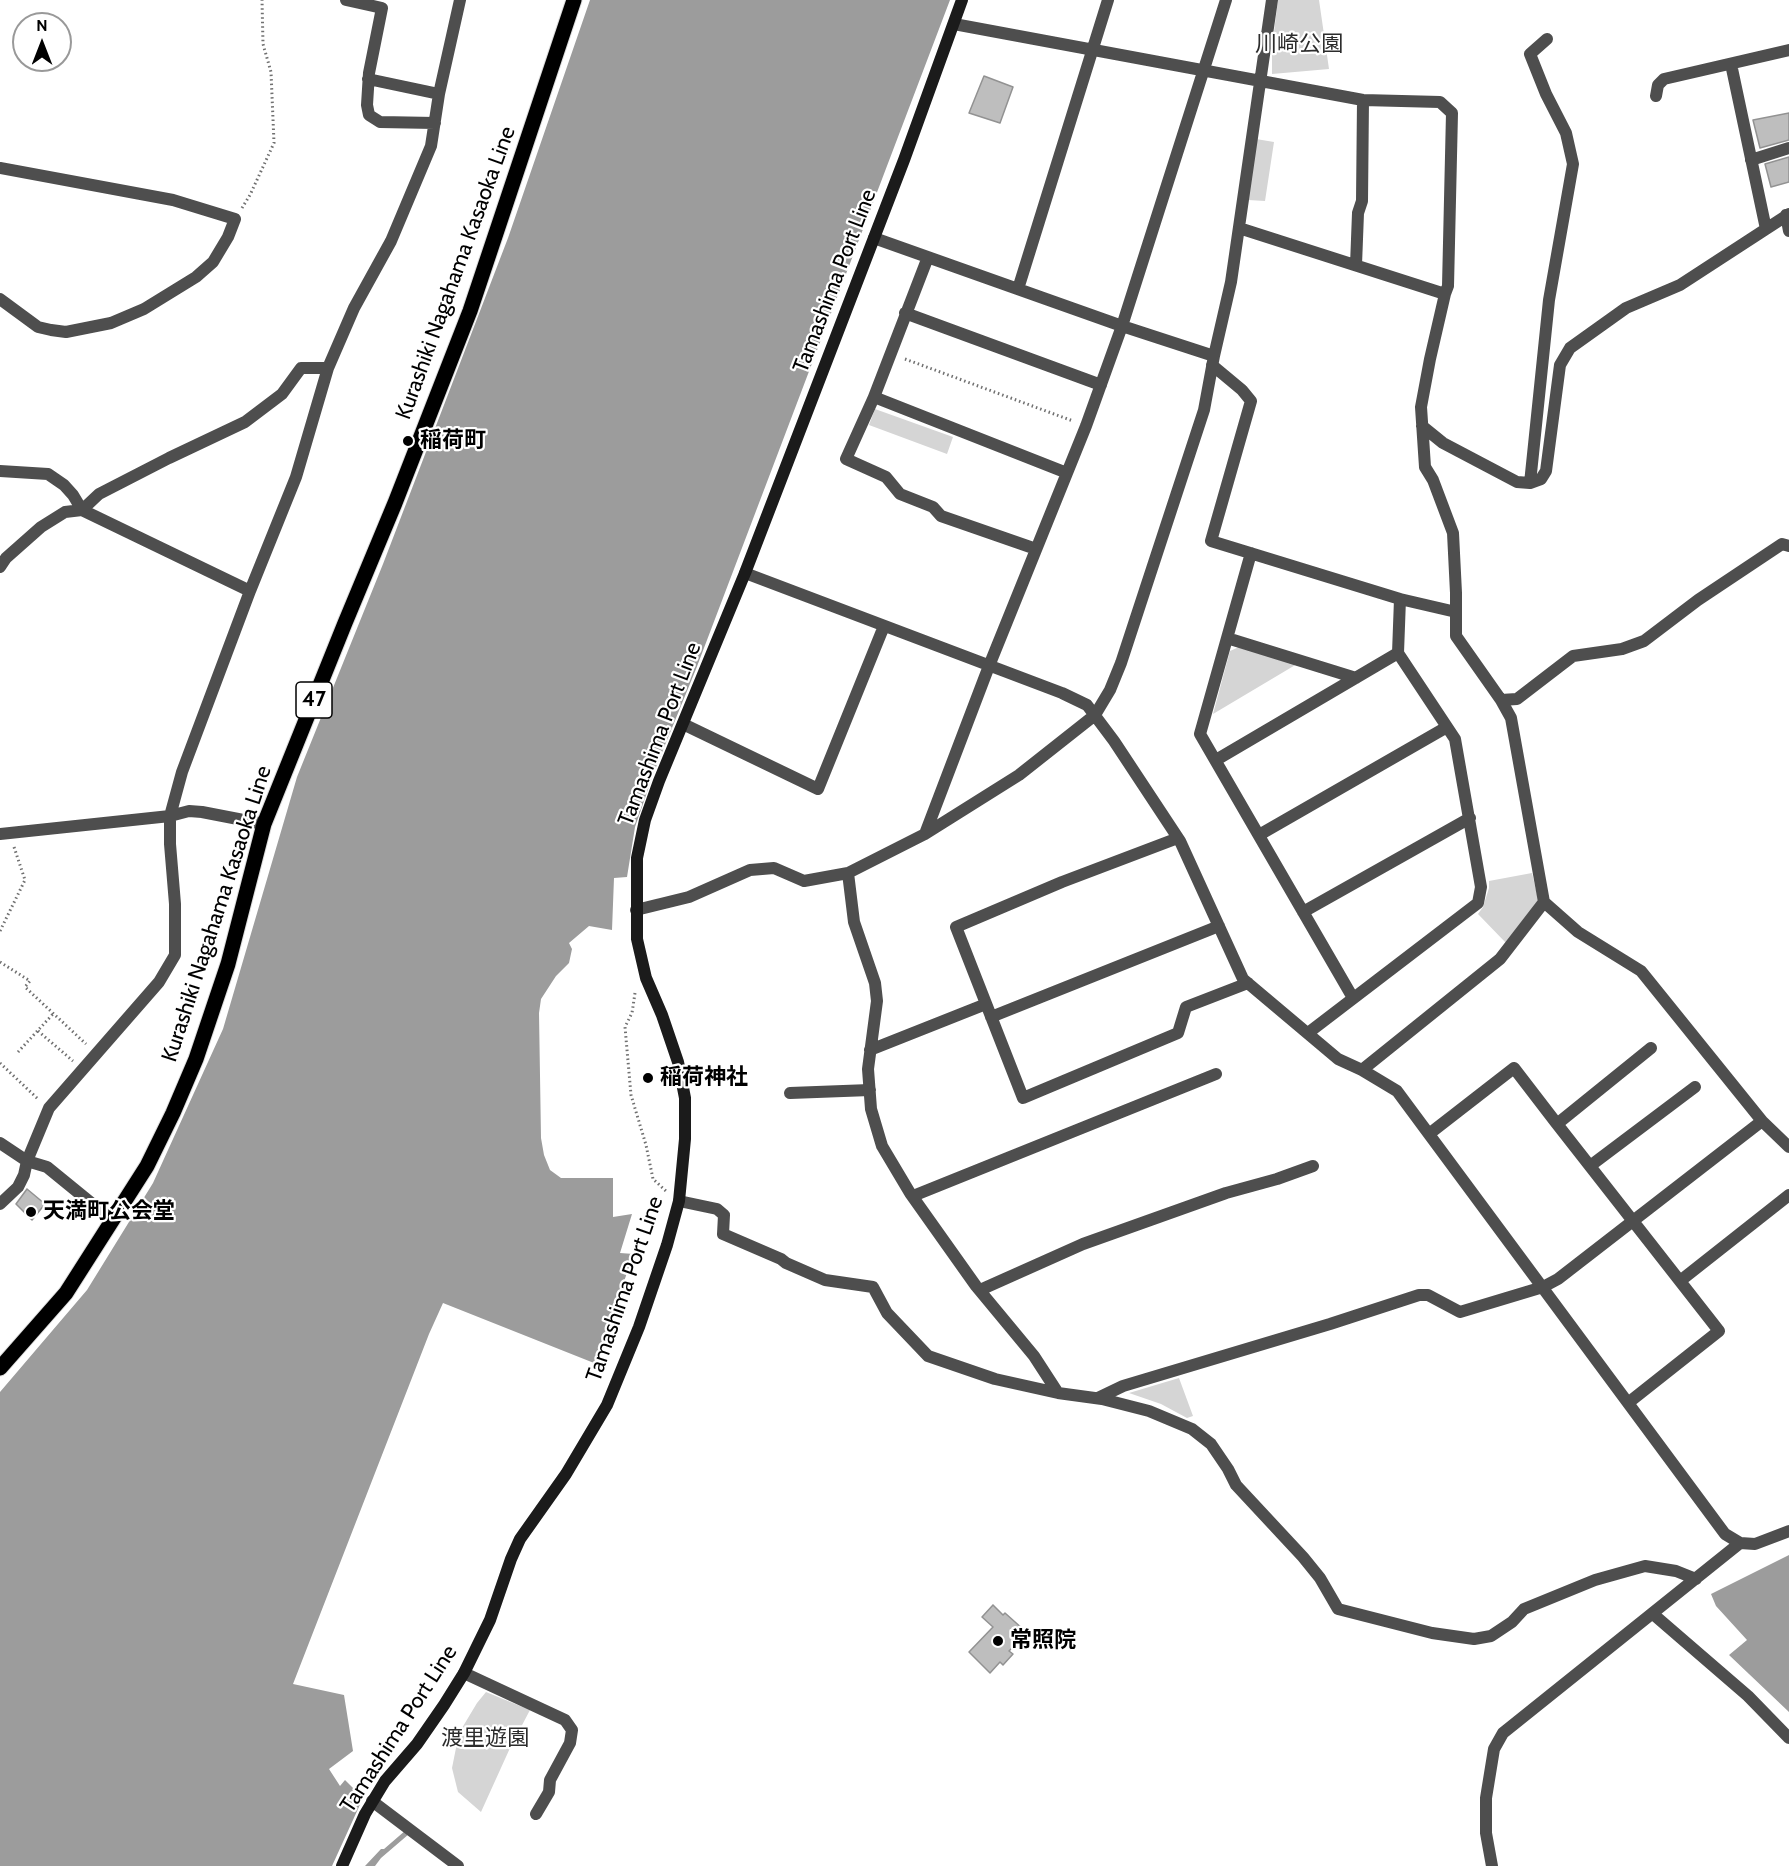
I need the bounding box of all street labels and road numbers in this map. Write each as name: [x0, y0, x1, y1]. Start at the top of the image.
street label: Kurashiki Nagahama Kasaoka Line: [391, 123, 521, 423]
street label: Tamashima Port Line: [788, 186, 882, 376]
street label: Tamashima Port Line: [613, 639, 707, 829]
road number: 47: [296, 682, 332, 718]
street label: Kurashiki Nagahama Kasaoka Line: [157, 763, 277, 1065]
street label: Tamashima Port Line: [581, 1193, 669, 1385]
street label: Tamashima Port Line: [335, 1640, 463, 1818]

